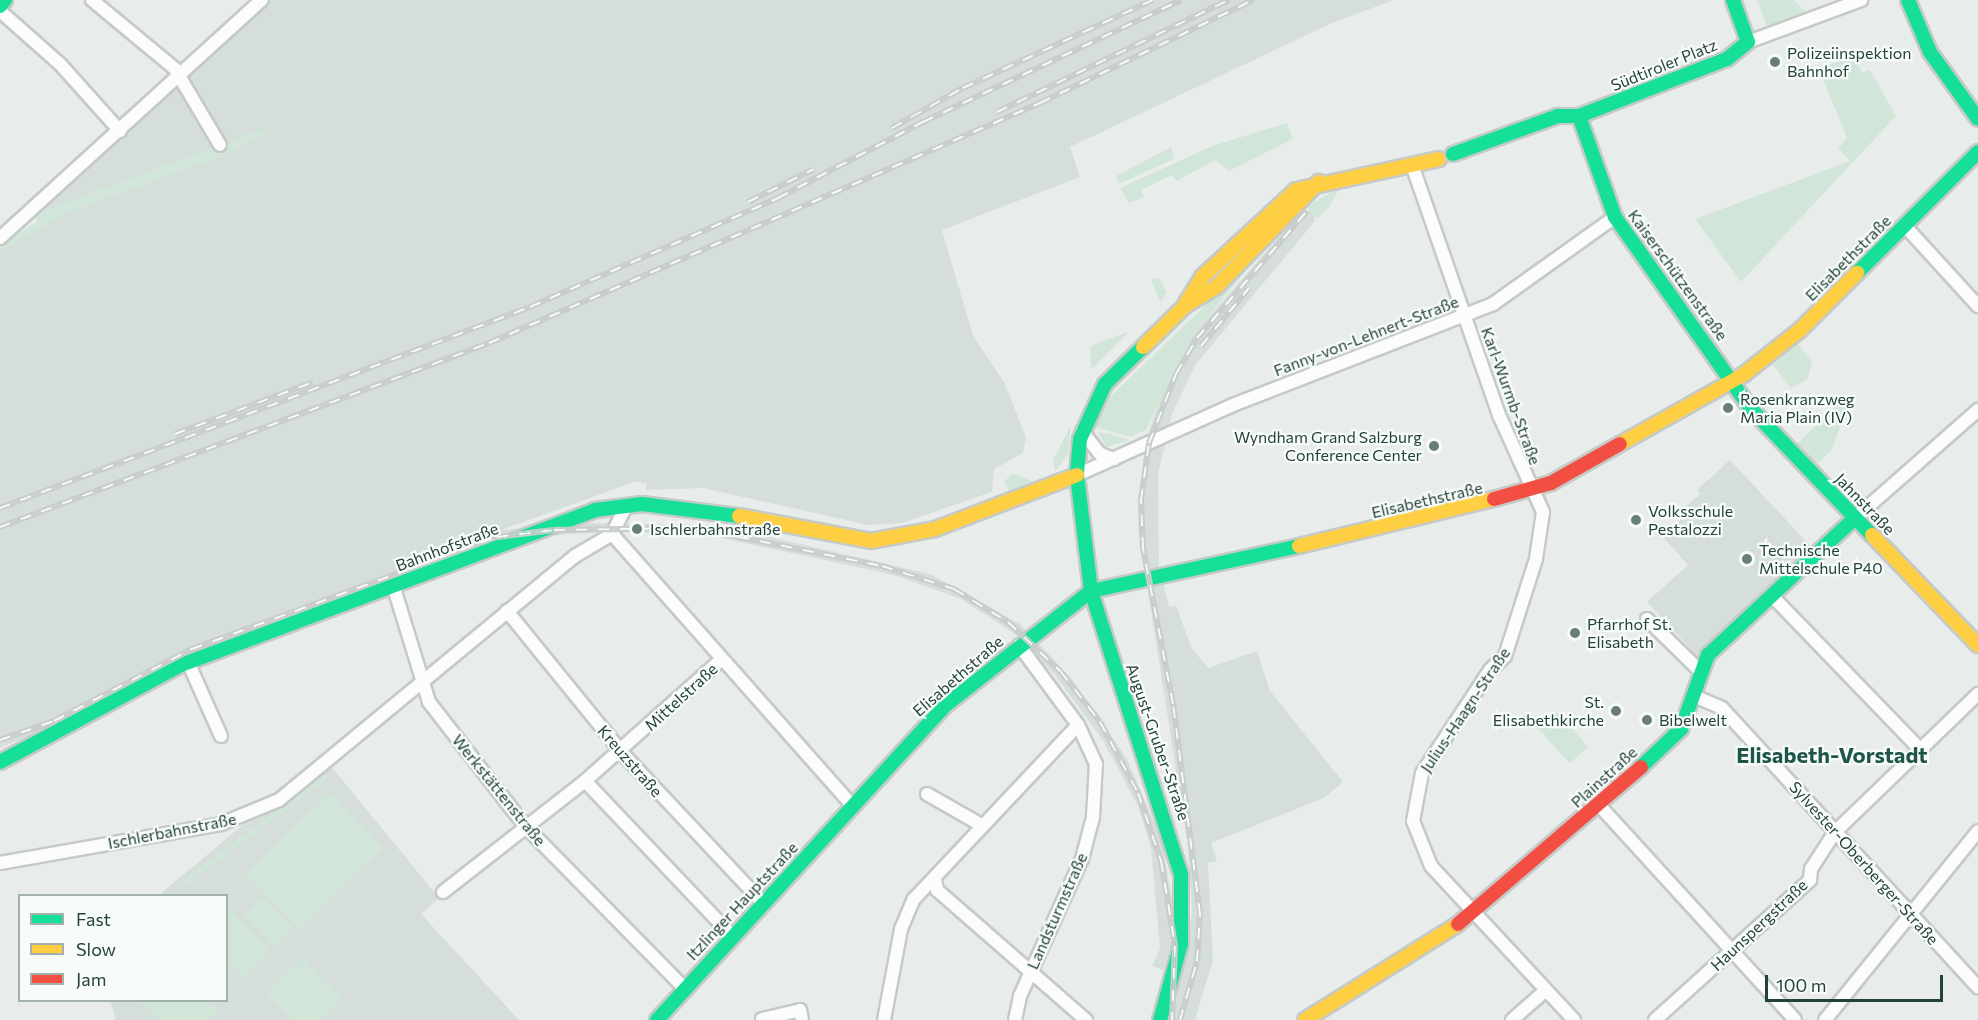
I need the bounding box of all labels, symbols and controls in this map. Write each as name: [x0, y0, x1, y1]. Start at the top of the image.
street label: Südtiroler Platz: [1608, 35, 1720, 95]
place label: Polizeiinspektion Bahnhof: [1787, 43, 1912, 81]
marker: Polizeiinspektion Bahnhof: [1768, 55, 1782, 69]
street label: Kaiserschützenstraße: [1624, 206, 1732, 344]
street label: Elisabethstraße: [1801, 211, 1895, 305]
street label: Fanny-von-Lehnert-Straße: [1271, 292, 1461, 380]
street label: Karl-Wurmb-Straße: [1477, 325, 1545, 467]
place label: Rosenkranzweg Maria Plain (IV): [1740, 389, 1855, 427]
marker: Rosenkranzweg Maria Plain (IV): [1721, 401, 1735, 415]
place label: Wyndham Grand Salzburg Conference Center: [1234, 427, 1422, 465]
marker: Wyndham Grand Salzburg Conference Center: [1427, 439, 1441, 453]
street label: Jahnstraße: [1831, 469, 1899, 539]
street label: Elisabethstraße: [1370, 478, 1484, 522]
place label: Volksschule Pestalozzi: [1648, 501, 1733, 539]
marker: Volksschule Pestalozzi: [1629, 513, 1643, 527]
street label: Bahnhofstraße: [393, 519, 501, 575]
place label: Ischlerbahnstraße: [650, 519, 780, 539]
marker: Ischlerbahnstraße: [628, 520, 646, 538]
place label: Technische Mittelschule P40: [1759, 540, 1883, 578]
marker: Technische Mittelschule P40: [1740, 552, 1754, 566]
place label: Pfarrhof St. Elisabeth: [1587, 614, 1672, 652]
marker: Pfarrhof St. Elisabeth: [1568, 626, 1582, 640]
street label: Elisabethstraße: [909, 632, 1007, 720]
street label: Julius-Haagn-Straße: [1416, 644, 1514, 776]
street label: Mittelstraße: [641, 659, 721, 735]
street label: August-Gruber-Straße: [1122, 661, 1194, 823]
place label: St. Elisabethkirche: [1493, 692, 1604, 730]
marker: St. Elisabethkirche: [1609, 704, 1623, 718]
place label: Bibelwelt: [1659, 710, 1727, 730]
marker: Bibelwelt: [1640, 713, 1654, 727]
street label: Kreuzstraße: [594, 721, 666, 801]
street label: Werkstättenstraße: [448, 730, 550, 850]
street label: Plainstraße: [1567, 742, 1641, 812]
district label: Elisabeth-Vorstadt: [1736, 742, 1928, 768]
street label: Sylvester-Oberberger-Straße: [1786, 777, 1942, 949]
street label: Ischlerbahnstraße: [106, 809, 238, 853]
street label: Itzlinger Hauptstraße: [682, 838, 802, 964]
street label: Landsturmstraße: [1023, 850, 1091, 972]
street label: Haunspergstraße: [1707, 875, 1811, 975]
legend: [18, 894, 228, 1002]
text: Fast: [76, 908, 111, 930]
text: Slow: [76, 938, 116, 960]
scale bar: [1768, 963, 1946, 1001]
text: Jam: [76, 968, 106, 990]
text: 100 m: [1776, 974, 1826, 996]

